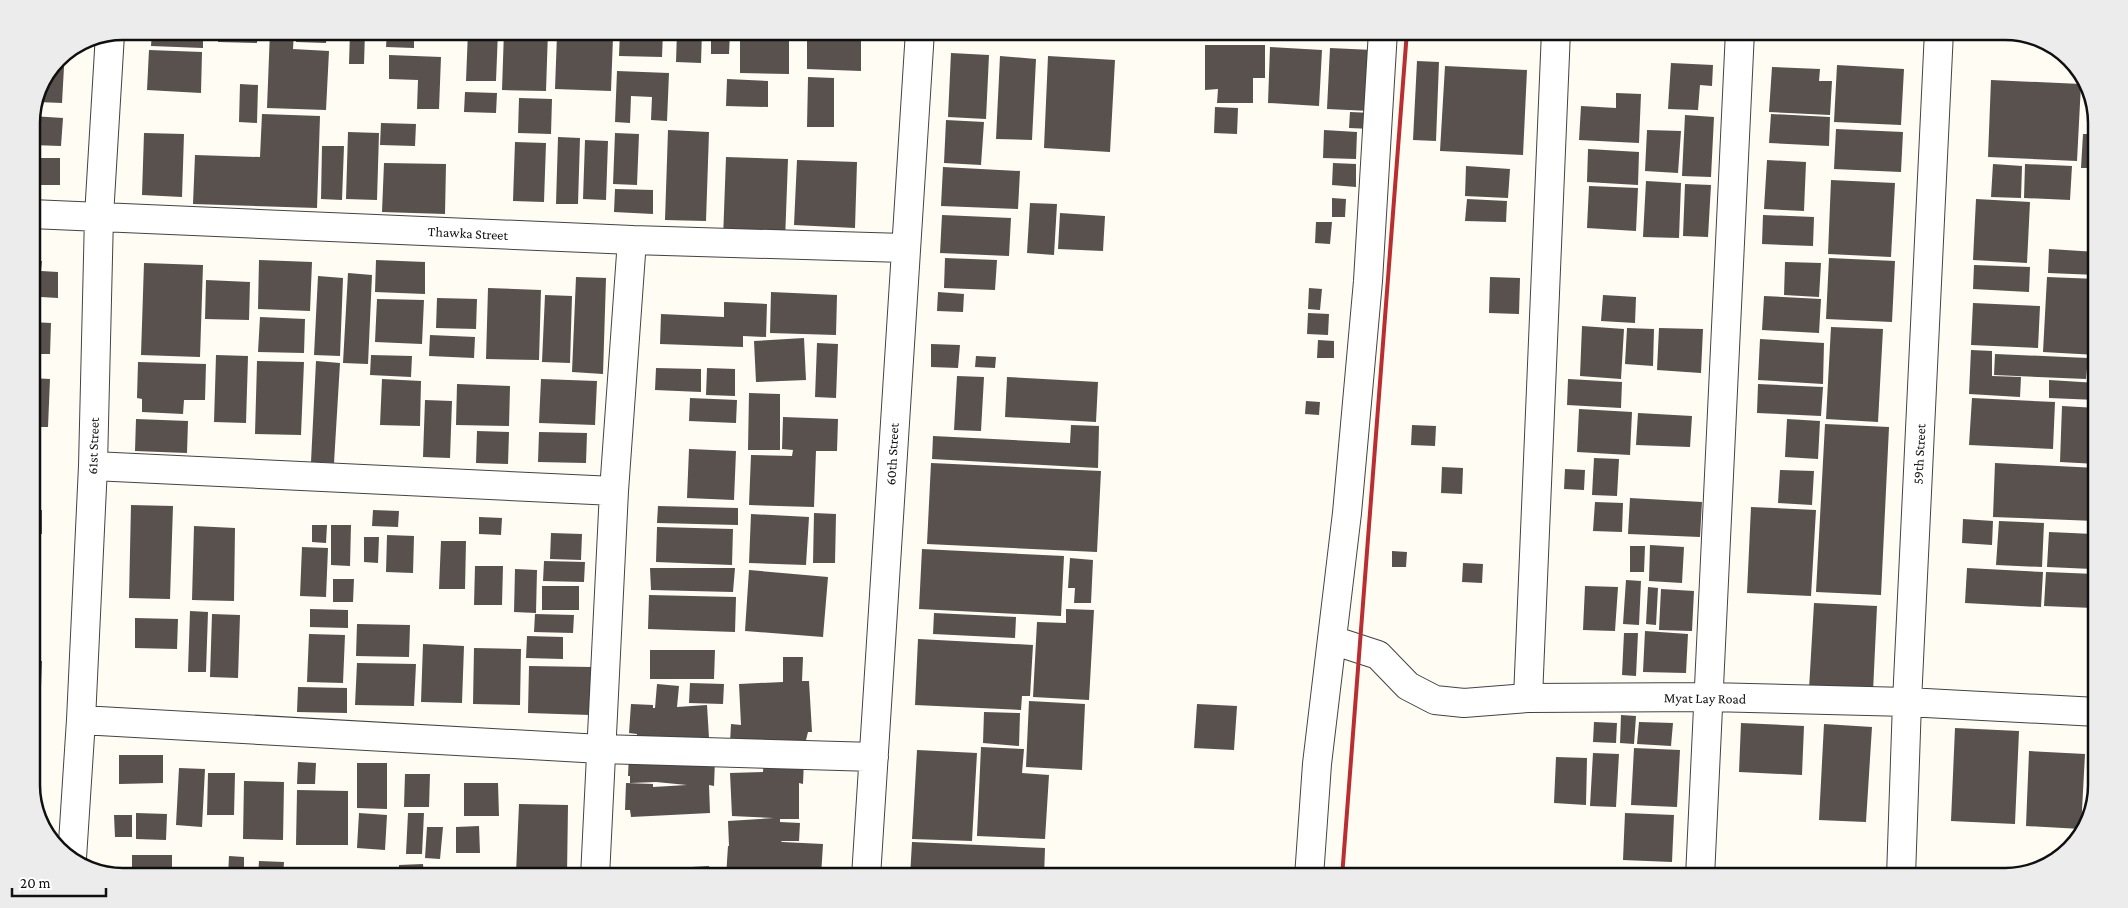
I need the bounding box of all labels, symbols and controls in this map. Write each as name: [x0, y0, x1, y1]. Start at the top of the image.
street label: Thawka Street: [427, 223, 509, 243]
street label: 61st Street: [84, 417, 102, 475]
street label: 60th Street: [882, 422, 902, 486]
street label: 59th Street: [1909, 423, 1929, 485]
street label: Myat Lay Road: [1664, 689, 1747, 707]
scale bar: [12, 866, 106, 898]
text: 20 m: [20, 875, 51, 891]

